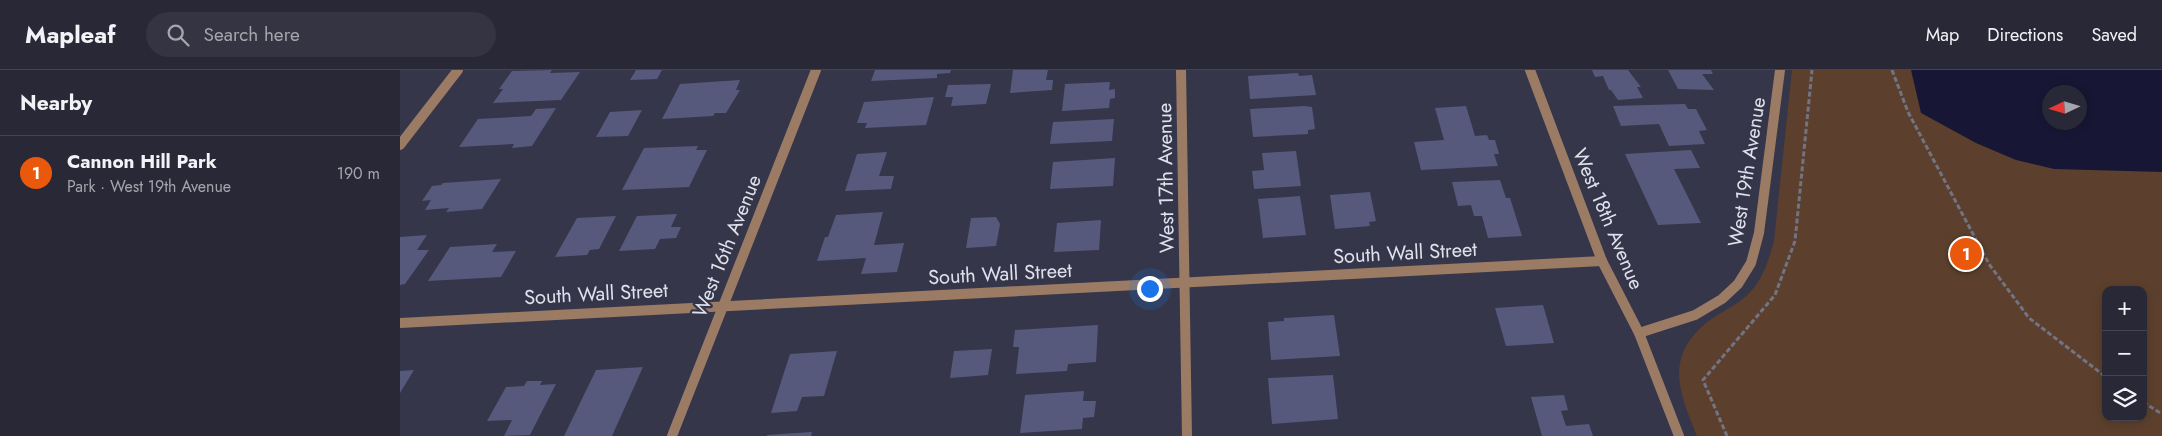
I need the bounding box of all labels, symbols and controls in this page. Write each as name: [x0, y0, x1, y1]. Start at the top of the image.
search box: [146, 12, 496, 57]
text: Mapleaf: [25, 17, 116, 52]
icon: search: [164, 21, 192, 49]
text: Search here: [204, 21, 300, 48]
text: Map: [1926, 22, 1959, 48]
text: Directions: [1987, 22, 2063, 48]
text: Saved: [2091, 22, 2137, 48]
north arrow: [2042, 85, 2087, 130]
text: Nearby: [20, 88, 92, 118]
street label: West 19th Avenue: [1721, 95, 1773, 249]
street label: West 17th Avenue: [1150, 103, 1182, 253]
street label: West 18th Avenue: [1565, 144, 1651, 294]
text: Cannon Hill Park: [67, 148, 217, 175]
text: 1: [32, 162, 40, 185]
text: 190 m: [337, 162, 380, 185]
street label: West 16th Avenue: [685, 170, 769, 322]
text: Park · West 19th Avenue: [67, 175, 231, 198]
street label: South Wall Street: [1332, 235, 1478, 271]
pin: 1: [1950, 235, 1982, 273]
street label: South Wall Street: [927, 256, 1073, 292]
street label: South Wall Street: [523, 276, 669, 312]
your location: [1137, 276, 1163, 302]
map controls: [2102, 286, 2147, 421]
button: +: [2102, 286, 2147, 331]
button: −: [2102, 331, 2147, 376]
button: layers: [2102, 376, 2147, 421]

